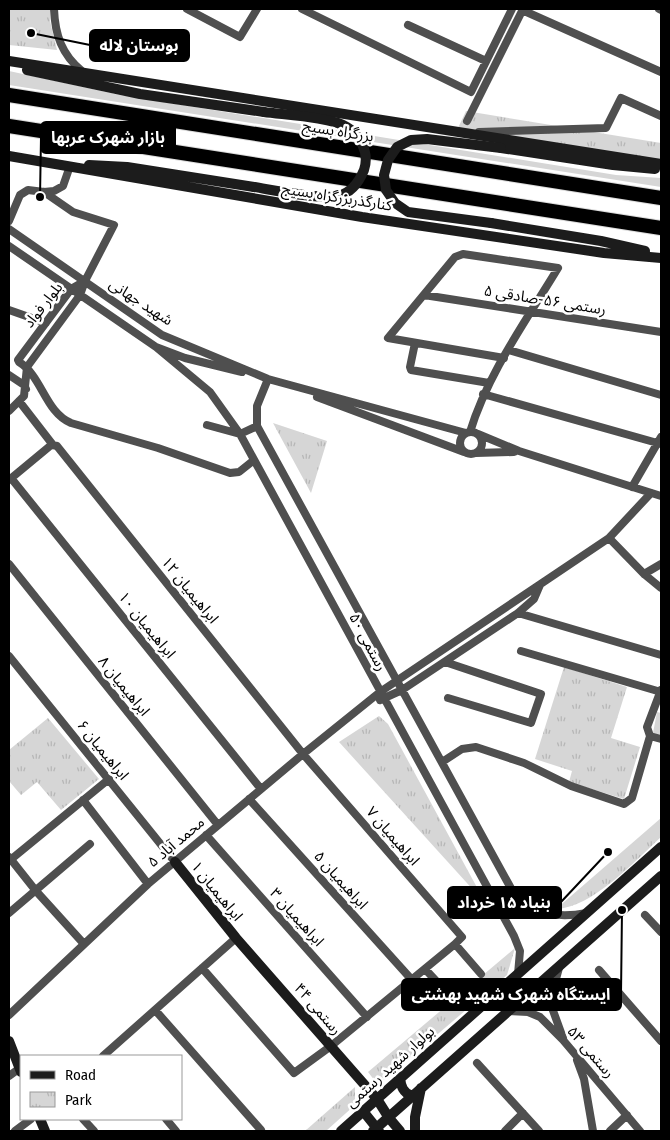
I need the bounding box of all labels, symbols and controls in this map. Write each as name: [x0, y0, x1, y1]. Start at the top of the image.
callout: بوستان لاله: [90, 30, 189, 61]
text: بوستان لاله: [99, 36, 179, 55]
street label: بزرگراه بسیج: [301, 116, 375, 148]
callout: بازار شهرک عربها: [41, 122, 175, 153]
text: بازار شهرک عربها: [51, 128, 165, 147]
street label: کنارگذربزرگراه بسیج: [280, 179, 394, 218]
street label: شهید جهانی: [106, 275, 176, 329]
street label: بلوار فواد: [20, 279, 66, 331]
street label: رستمی ۵۶-صادقی ۵: [483, 281, 607, 319]
street label: ابراهیمیان ۱۲: [158, 553, 222, 627]
street label: ابراهیمیان ۱۰: [115, 588, 179, 662]
street label: رستمی ۵۰: [345, 610, 391, 674]
street label: ابراهیمیان ۸: [94, 652, 154, 720]
street label: ابراهیمیان ۶: [73, 716, 133, 784]
street label: ابراهیمیان ۷: [363, 803, 423, 869]
street label: محمد آباد ۵: [144, 813, 208, 871]
street label: ابراهیمیان ۵: [310, 847, 372, 913]
street label: ابراهیمیان ۱: [187, 857, 247, 925]
street label: ابراهیمیان ۳: [266, 884, 328, 950]
callout: بنیاد ۱۵ خرداد: [448, 887, 561, 918]
text: بنیاد ۱۵ خرداد: [457, 893, 551, 912]
street label: رستمی ۴۴: [291, 979, 345, 1039]
callout: ایستگاه شهرک شهید بهشتی: [402, 979, 621, 1010]
text: ایستگاه شهرک شهید بهشتی: [411, 985, 611, 1004]
street label: بولوار شهید رستمی: [342, 1022, 438, 1112]
street label: رستمی ۵۳: [564, 1022, 618, 1082]
legend: [20, 1055, 182, 1120]
text: Road: [65, 1066, 96, 1084]
text: Park: [65, 1091, 92, 1109]

